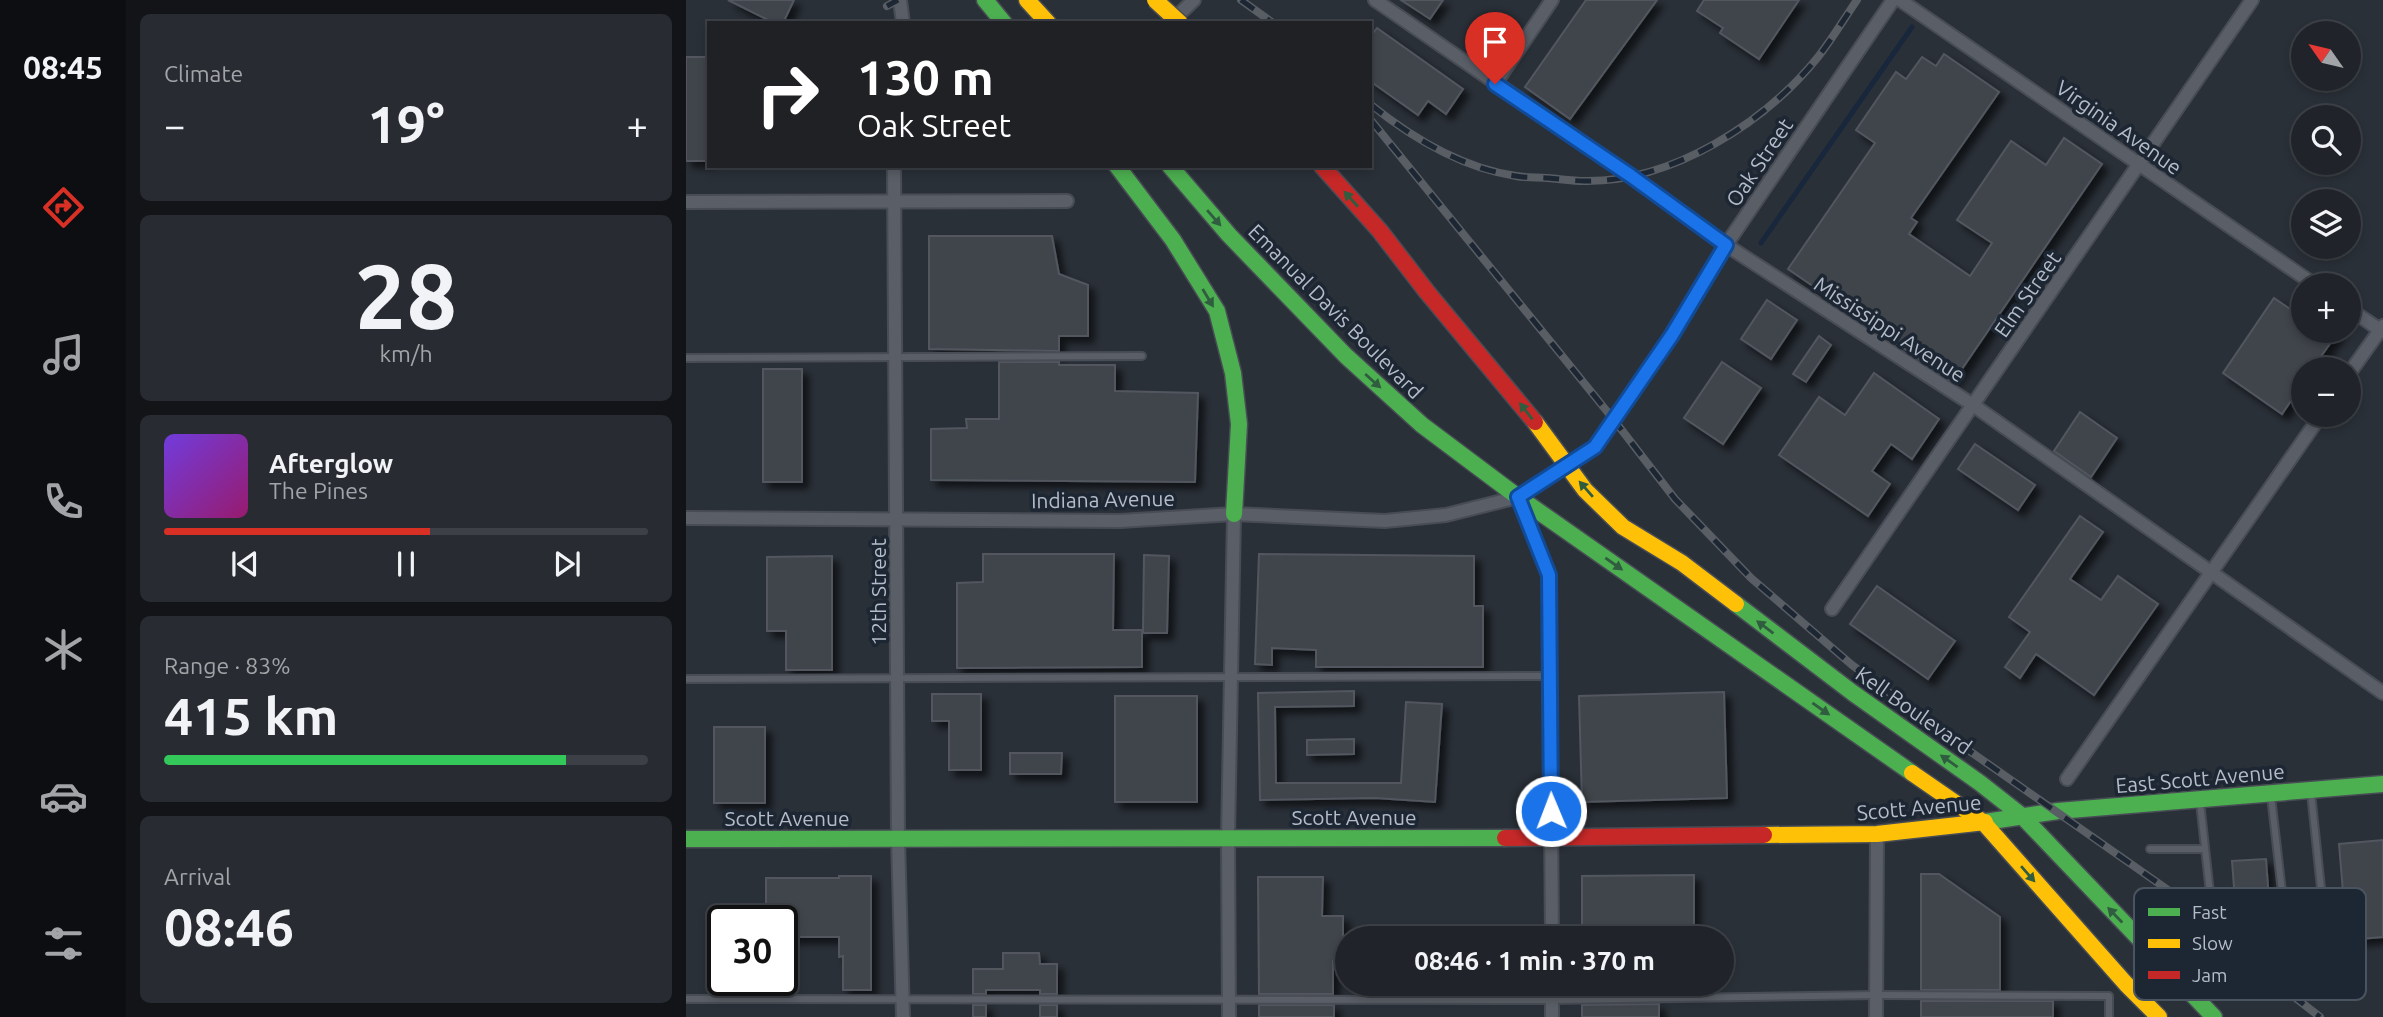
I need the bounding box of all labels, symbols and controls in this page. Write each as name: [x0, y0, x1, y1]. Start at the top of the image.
pin: [1465, 12.0, 1525, 84]
north arrow: [2291, 21, 2361, 91]
map controls: [2291, 21, 2361, 427]
icon: arrive: [1476, 23, 1514, 61]
text: 08:45: [23, 49, 103, 85]
icon: right: [742, 49, 833, 140]
text: 130 m: [857, 49, 994, 104]
text: Climate: [164, 61, 243, 86]
street label: Virginia Avenue: [2052, 75, 2186, 179]
text: 19°: [367, 95, 445, 153]
text: −: [164, 104, 185, 146]
text: +: [627, 104, 648, 146]
button: search: [2291, 105, 2361, 175]
text: Oak Street: [857, 107, 1011, 143]
street label: Oak Street: [1721, 113, 1797, 211]
icon: directions: [39, 183, 88, 232]
button: layers: [2291, 189, 2361, 259]
one-way arrow: [1344, 190, 1360, 207]
one-way arrow: [1206, 209, 1222, 227]
street label: Emanual Davis Boulevard: [1244, 219, 1428, 403]
text: 28: [355, 244, 457, 346]
street label: Elm Street: [1989, 247, 2065, 341]
street label: Mississippi Avenue: [1810, 271, 1970, 387]
button: +: [2291, 273, 2361, 343]
one-way arrow: [1202, 288, 1215, 307]
icon: music: [39, 330, 88, 379]
text: km/h: [379, 341, 433, 366]
button: −: [2291, 357, 2361, 427]
one-way arrow: [1364, 372, 1381, 388]
one-way arrow: [1518, 402, 1533, 420]
text: Afterglow: [269, 449, 393, 478]
icon: phone: [39, 477, 88, 526]
text: The Pines: [269, 478, 368, 503]
one-way arrow: [1578, 480, 1594, 498]
street label: Indiana Avenue: [1031, 486, 1175, 512]
street label: 12th Street: [866, 538, 890, 646]
icon: previous: [226, 545, 264, 583]
icon: pause: [387, 545, 425, 583]
icon: next: [548, 545, 586, 583]
one-way arrow: [1605, 557, 1623, 571]
one-way arrow: [1756, 620, 1775, 634]
icon: climate: [39, 625, 88, 674]
text: Range · 83%: [164, 653, 291, 678]
street label: Kell Boulevard: [1851, 661, 1977, 759]
text: 415 km: [164, 687, 338, 745]
one-way arrow: [1812, 702, 1830, 716]
one-way arrow: [1940, 754, 1958, 768]
street label: East Scott Avenue: [2114, 759, 2286, 797]
icon: car: [39, 772, 88, 821]
position arrow: [1514, 774, 1588, 848]
street label: Scott Avenue: [1856, 790, 1982, 824]
street label: Scott Avenue: [1291, 805, 1417, 829]
street label: Scott Avenue: [724, 806, 850, 830]
text: Arrival: [164, 864, 231, 889]
one-way arrow: [2020, 865, 2035, 882]
legend: [2134, 888, 2366, 1000]
text: 08:46: [164, 898, 294, 956]
text: Fast: [2192, 901, 2227, 923]
speed limit sign: 30: [707, 905, 798, 996]
one-way arrow: [2107, 907, 2124, 924]
icon: filters: [39, 919, 88, 968]
text: Slow: [2192, 932, 2233, 954]
text: 08:46 · 1 min · 370 m: [1414, 946, 1655, 975]
text: Jam: [2192, 964, 2228, 986]

